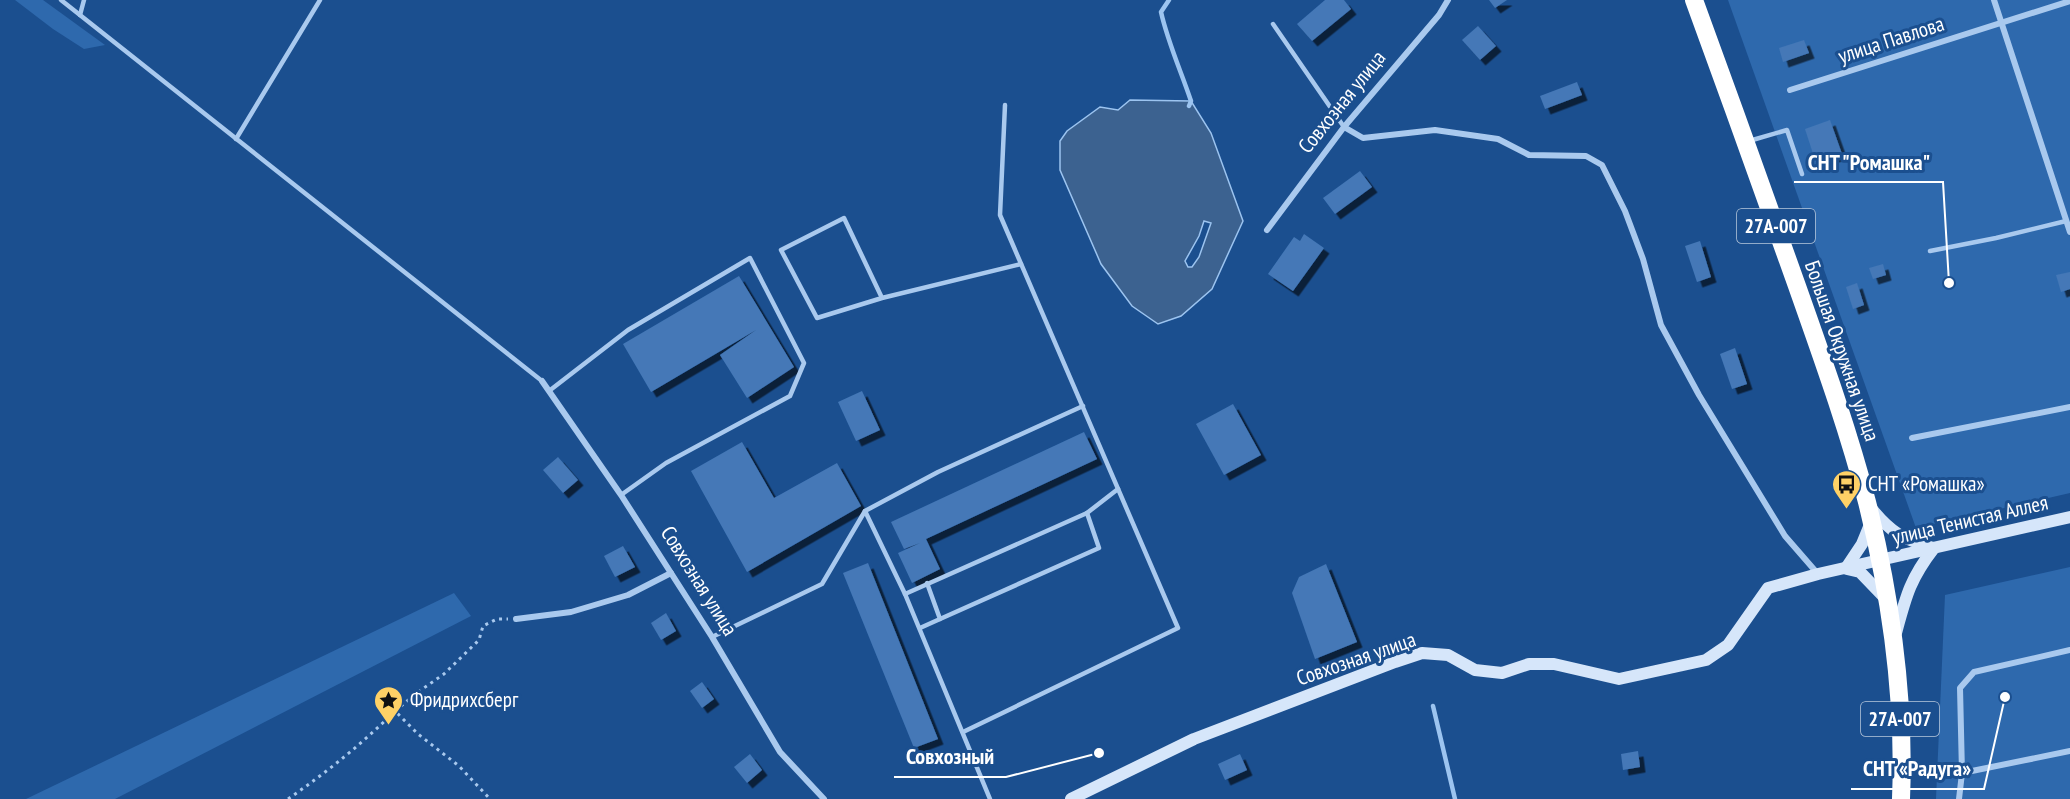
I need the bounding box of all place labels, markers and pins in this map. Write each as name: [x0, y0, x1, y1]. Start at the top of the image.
callout: СНТ "Ромашка": [1794, 142, 1943, 182]
bus stop icon: СНТ «Ромашка»: [1831, 468, 1863, 510]
place label: СНТ «Ромашка»: [1868, 470, 1985, 497]
place icon: Фридрихсберг: [373, 684, 405, 726]
place label: Фридрихсберг: [410, 686, 519, 713]
callout: Совхозный: [894, 737, 1006, 777]
callout: СНТ «Радуга»: [1851, 749, 1984, 789]

